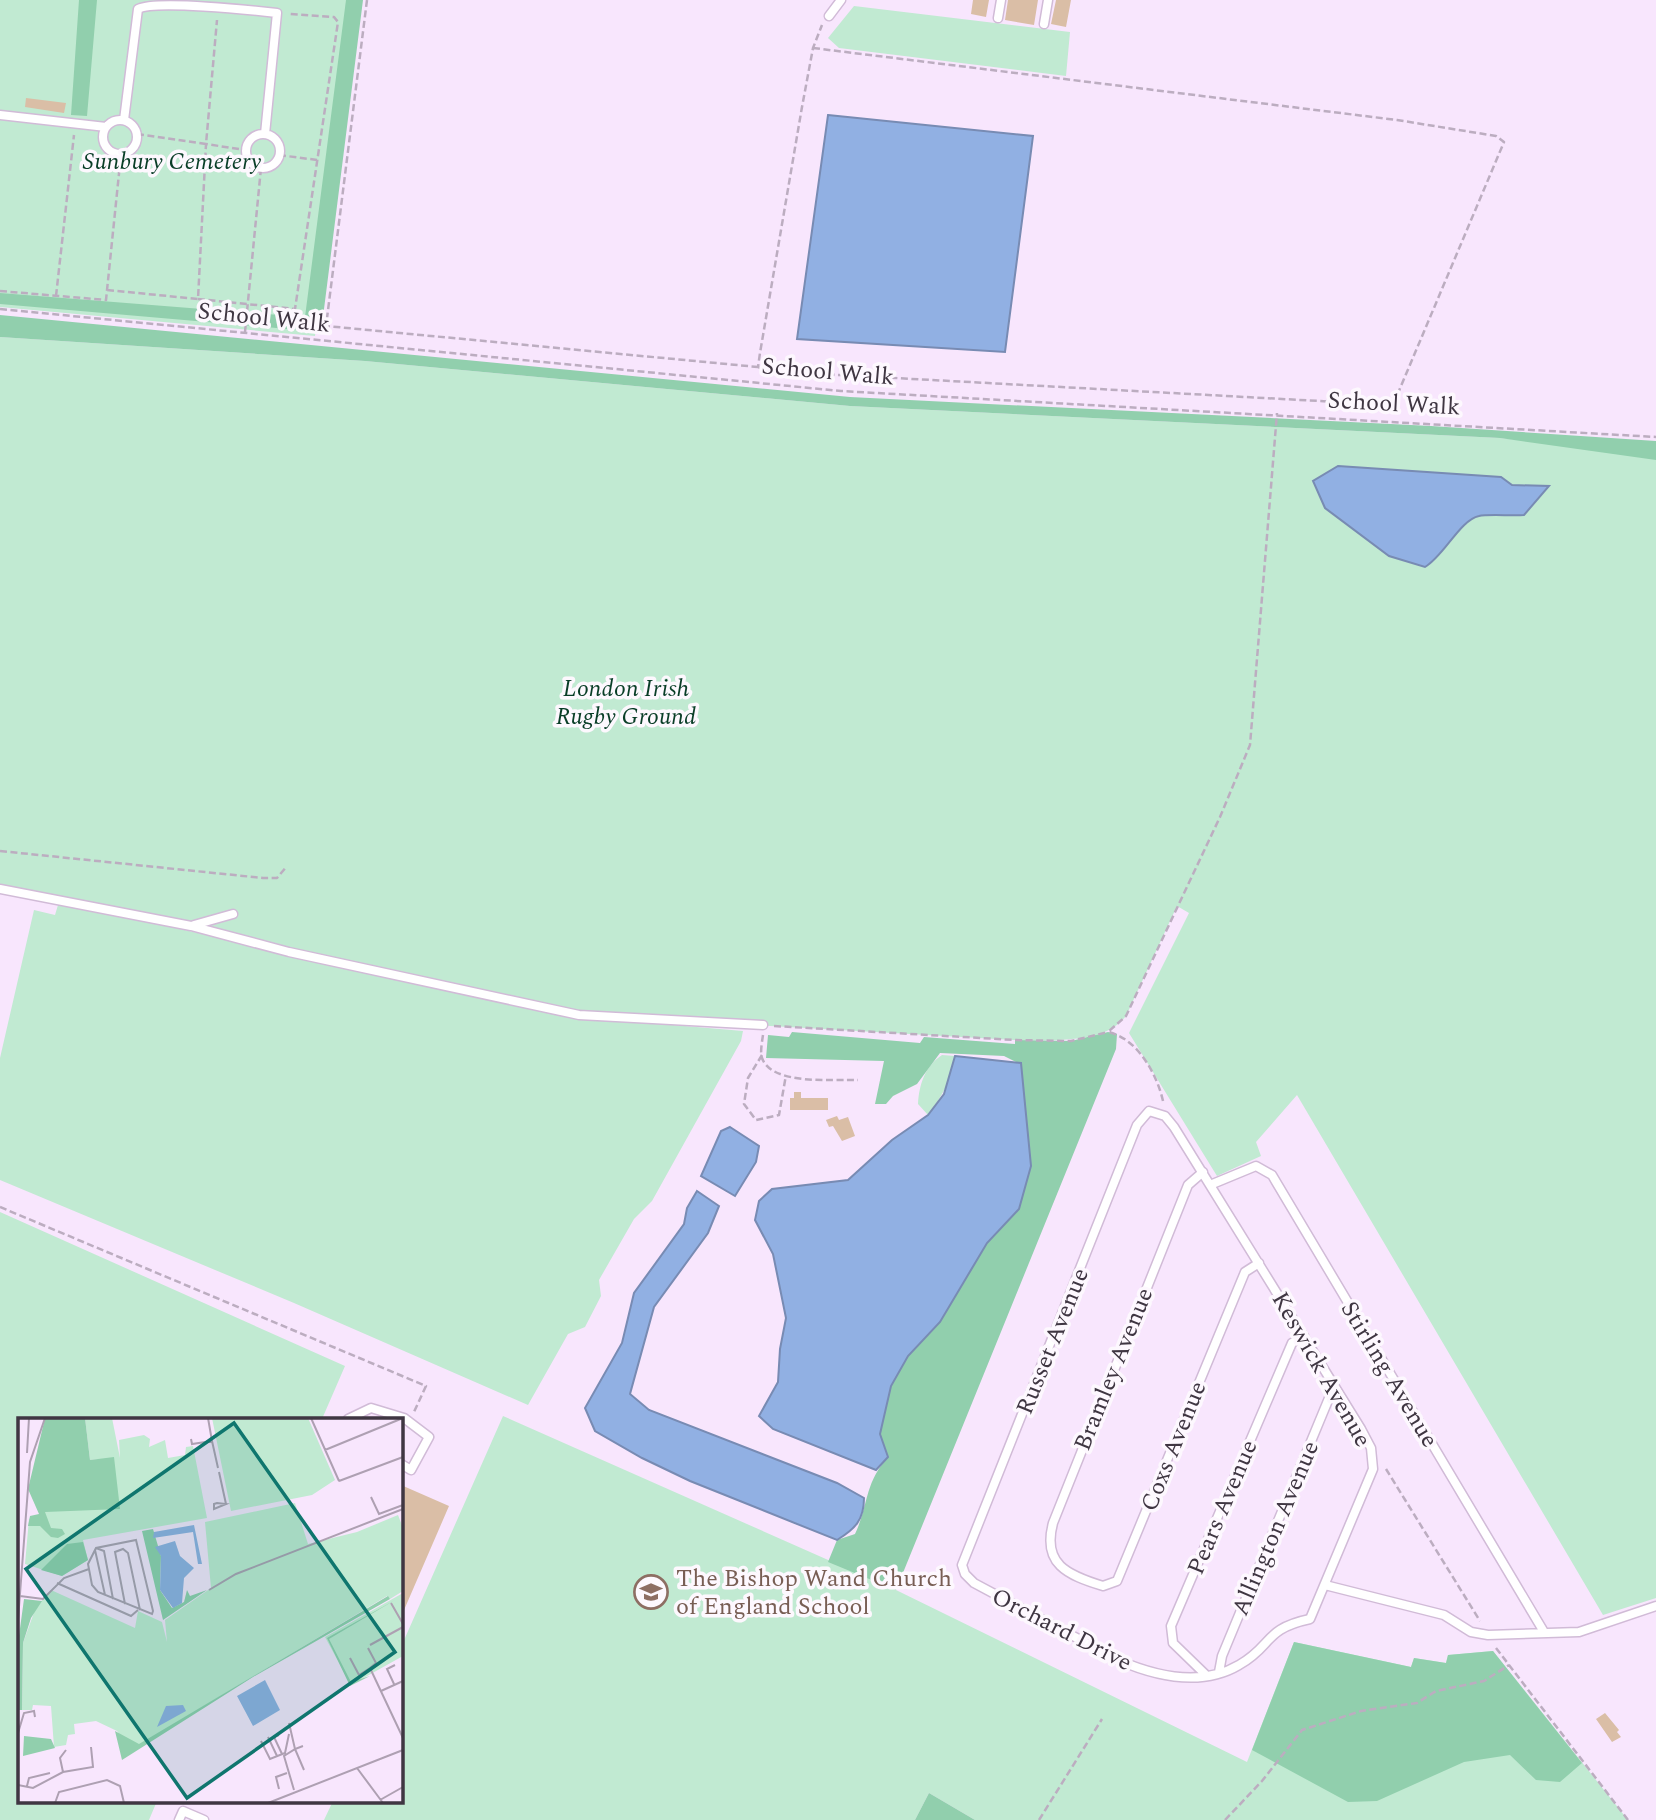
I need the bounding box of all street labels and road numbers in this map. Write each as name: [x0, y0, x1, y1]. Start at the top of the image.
street label: School Walk: [196, 293, 332, 343]
street label: School Walk: [760, 348, 896, 396]
street label: School Walk: [1327, 383, 1461, 425]
street label: Russet Avenue: [1007, 1263, 1099, 1420]
street label: Bramley Avenue: [1065, 1282, 1163, 1456]
street label: Keswick Avenue: [1262, 1285, 1380, 1454]
street label: Stirling Avenue: [1331, 1294, 1447, 1455]
street label: Coxs Avenue: [1132, 1376, 1216, 1517]
street label: Pears Avenue: [1178, 1434, 1268, 1580]
street label: Allington Avenue: [1223, 1435, 1329, 1621]
street label: Orchard Drive: [985, 1579, 1138, 1681]

